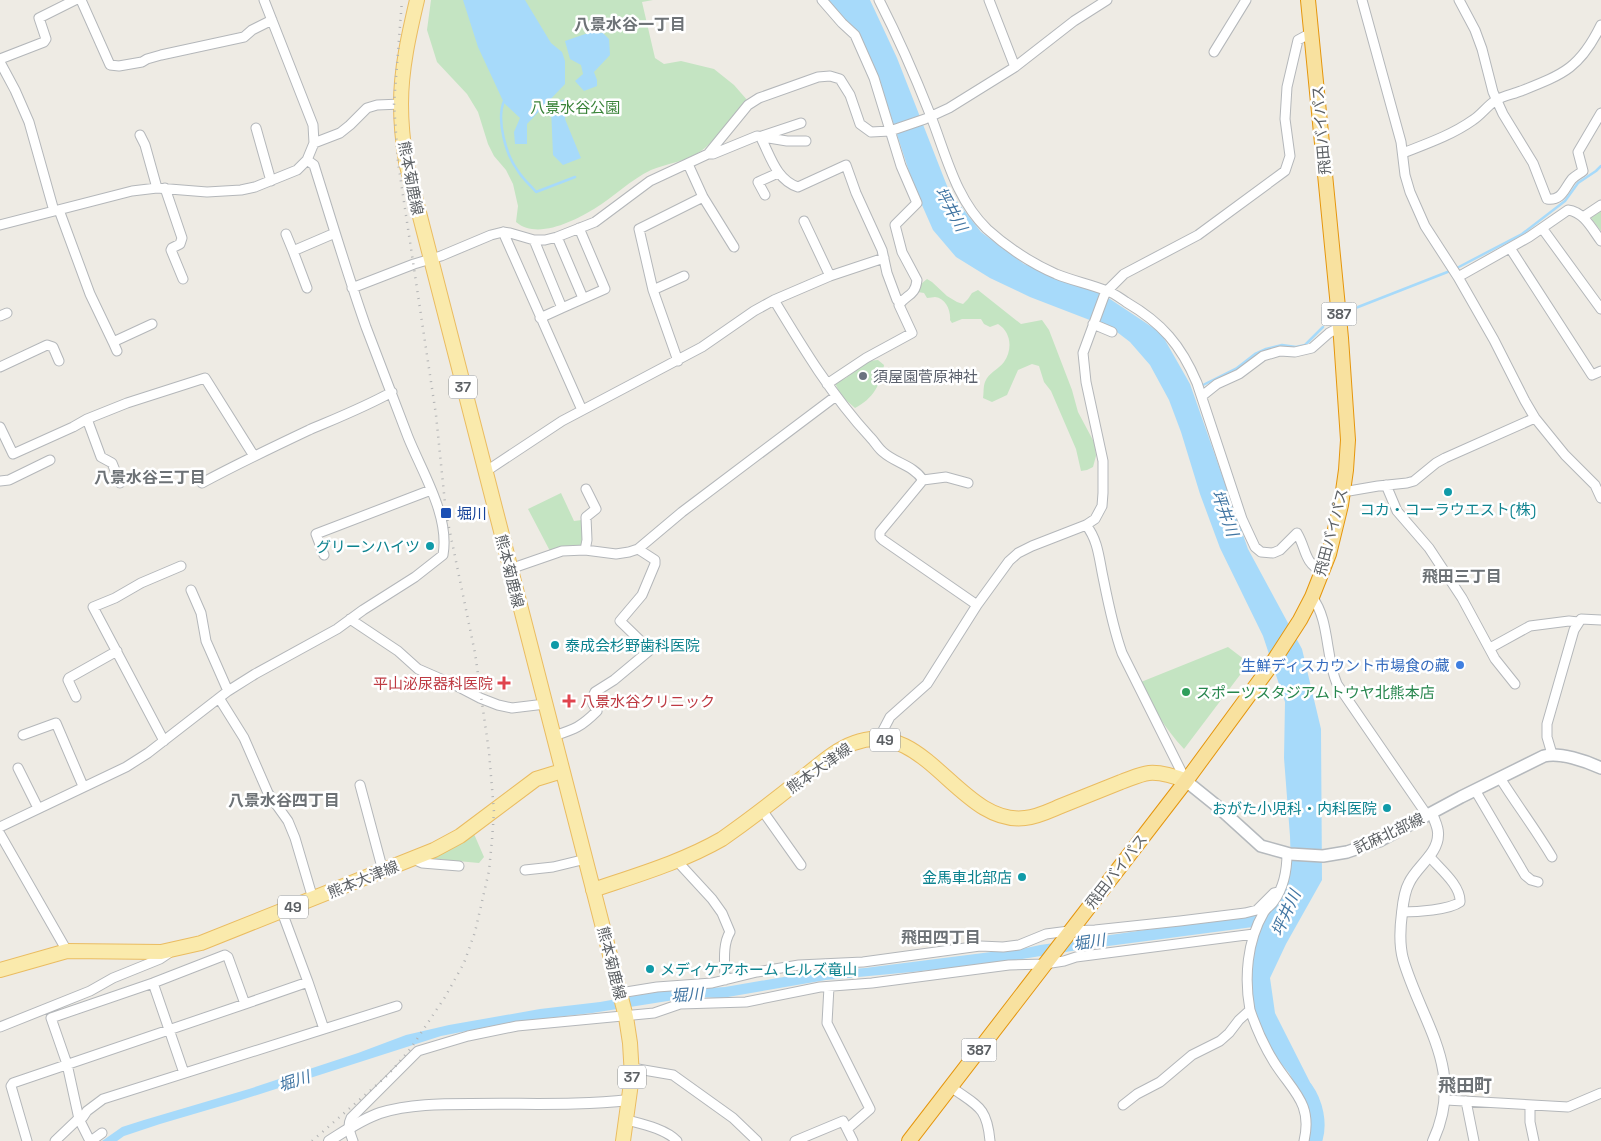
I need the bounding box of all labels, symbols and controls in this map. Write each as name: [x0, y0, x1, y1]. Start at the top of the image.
district label: 八景水谷一丁目: [574, 14, 686, 35]
street label: 飛田バイパス: [1308, 84, 1334, 176]
park label: 八景水谷公園: [530, 98, 620, 117]
street label: 熊本菊鹿線: [395, 139, 427, 217]
water label: 坪井川: [930, 183, 973, 237]
road number: 387: [1322, 302, 1356, 326]
place label: 須屋園菅原神社: [873, 367, 978, 386]
marker: 須屋園菅原神社: [857, 370, 869, 382]
road number: 37: [449, 376, 477, 398]
district label: 八景水谷三丁目: [94, 467, 206, 488]
street label: 飛田バイパス: [1310, 486, 1352, 578]
marker: コカ・コーラウエスト(株): [1442, 486, 1454, 498]
water label: 坪井川: [1207, 487, 1244, 541]
place label: コカ・コーラウエスト(株): [1360, 500, 1536, 520]
place label: 堀川: [457, 504, 487, 523]
marker: 堀川: [439, 506, 453, 520]
street label: 熊本菊鹿線: [492, 532, 528, 610]
place label: グリーンハイツ: [316, 537, 420, 556]
marker: グリーンハイツ: [424, 540, 436, 552]
district label: 飛田三丁目: [1422, 566, 1502, 587]
place label: 泰成会杉野歯科医院: [565, 636, 700, 655]
marker: 泰成会杉野歯科医院: [549, 639, 561, 651]
place label: 生鮮ディスカウント市場食の藏: [1241, 656, 1450, 675]
marker: 生鮮ディスカウント市場食の藏: [1454, 659, 1466, 671]
place label: 平山泌尿器科医院: [373, 674, 493, 693]
marker: 平山泌尿器科医院: [497, 676, 511, 690]
place label: スポーツスタジアムトウヤ北熊本店: [1196, 683, 1435, 702]
marker: スポーツスタジアムトウヤ北熊本店: [1180, 686, 1192, 698]
place label: 八景水谷クリニック: [580, 692, 715, 711]
marker: 八景水谷クリニック: [562, 694, 576, 708]
road number: 49: [870, 728, 900, 752]
street label: 熊本大津線: [783, 739, 855, 797]
district label: 八景水谷四丁目: [228, 790, 340, 811]
place label: おがた小児科・内科医院: [1212, 799, 1377, 818]
marker: おがた小児科・内科医院: [1381, 802, 1393, 814]
street label: 託麻北部線: [1351, 809, 1427, 857]
street label: 飛田バイパス: [1081, 830, 1151, 912]
street label: 熊本大津線: [325, 856, 401, 902]
place label: 金馬車北部店: [922, 868, 1012, 887]
marker: 金馬車北部店: [1016, 871, 1028, 883]
water label: 坪井川: [1267, 885, 1306, 939]
road number: 49: [278, 896, 308, 919]
street label: 熊本菊鹿線: [594, 924, 630, 1002]
district label: 飛田四丁目: [901, 927, 981, 948]
water label: 堀川: [1072, 929, 1108, 955]
place label: メディケアホーム ヒルズ竜山: [660, 960, 857, 979]
marker: メディケアホーム ヒルズ竜山: [644, 963, 656, 975]
water label: 堀川: [670, 983, 706, 1007]
road number: 387: [962, 1038, 996, 1062]
water label: 堀川: [276, 1065, 314, 1096]
road number: 37: [618, 1066, 646, 1088]
district label: 飛田町: [1438, 1074, 1492, 1097]

